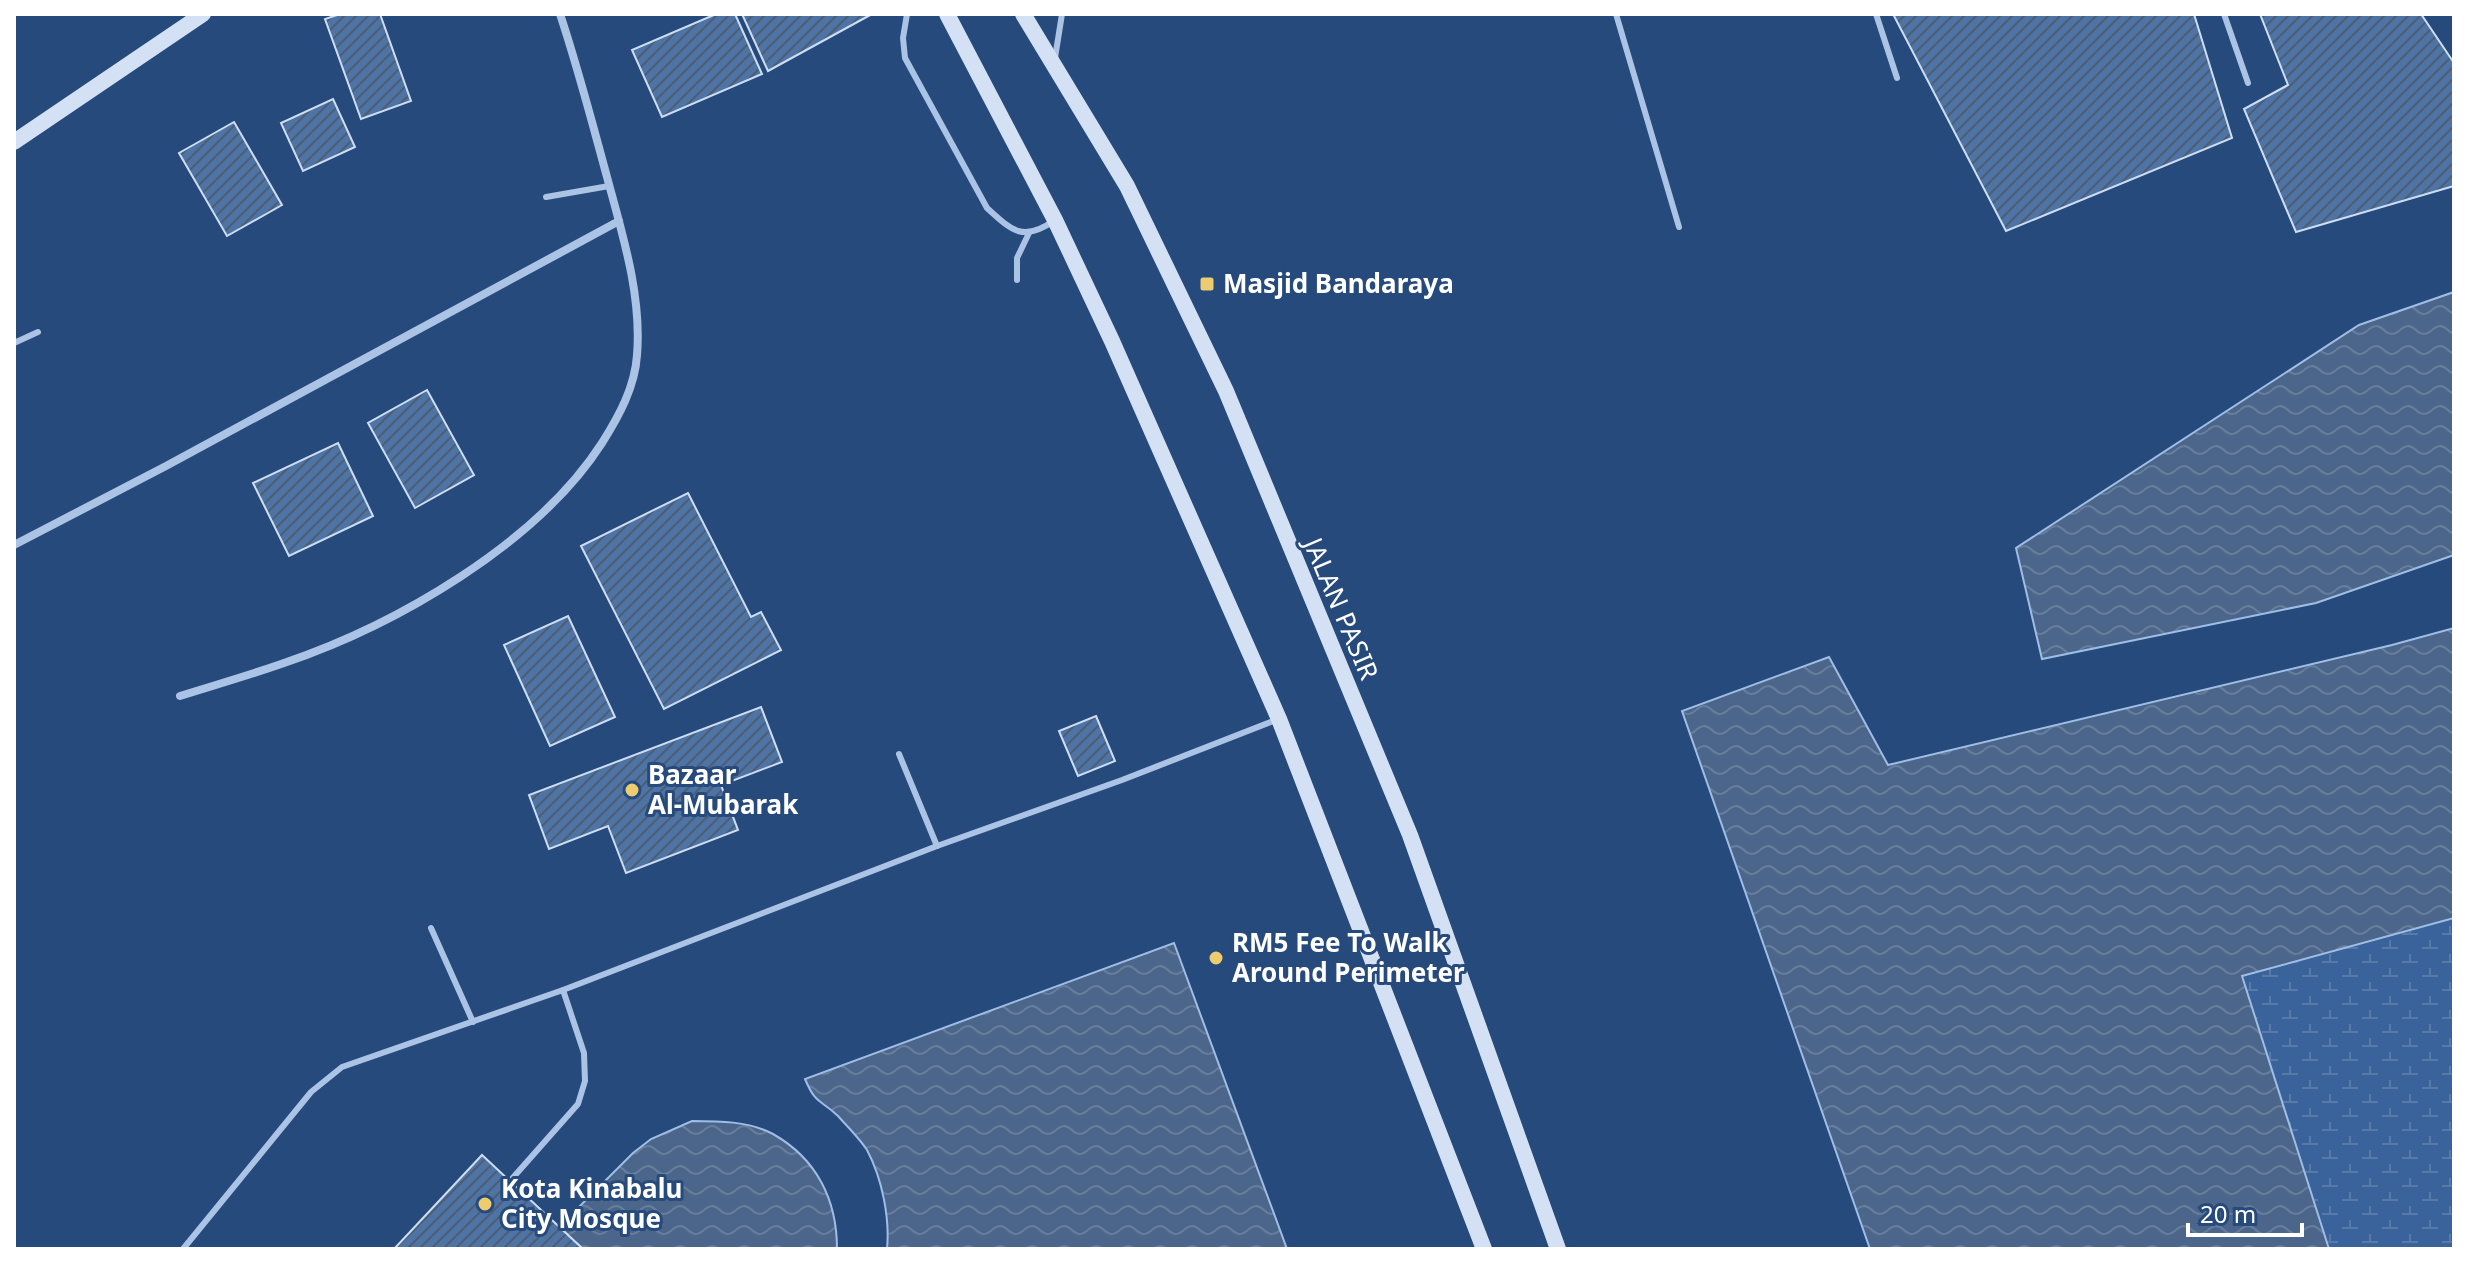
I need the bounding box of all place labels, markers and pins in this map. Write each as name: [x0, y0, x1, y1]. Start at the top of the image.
place label: Masjid Bandaraya: [1223, 265, 1454, 301]
marker: Masjid Bandaraya: [1198, 275, 1216, 293]
place label: Bazaar Al-Mubarak: [648, 756, 799, 822]
marker: Bazaar Al-Mubarak: [623, 781, 641, 799]
place label: RM5 Fee To Walk Around Perimeter: [1232, 924, 1465, 990]
marker: RM5 Fee To Walk Around Perimeter: [1207, 949, 1225, 967]
place label: Kota Kinabalu City Mosque: [501, 1170, 682, 1236]
marker: Kota Kinabalu City Mosque: [476, 1195, 494, 1213]

